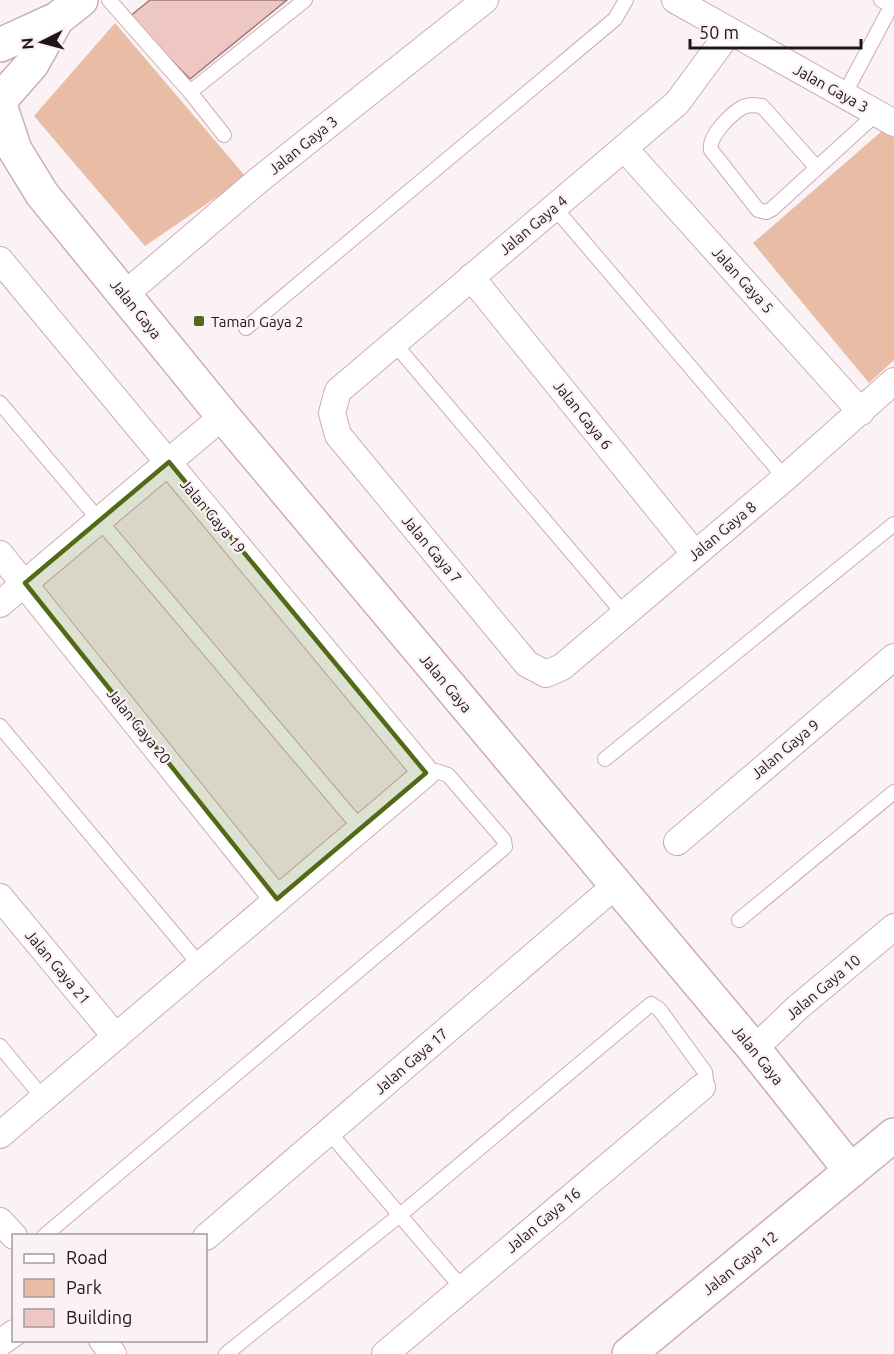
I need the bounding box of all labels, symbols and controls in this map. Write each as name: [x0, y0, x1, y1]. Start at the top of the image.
north arrow: [12, 12, 72, 72]
scale bar: [690, 12, 861, 50]
text: 50 m: [699, 22, 739, 42]
text: N: [18, 37, 37, 50]
street label: Jalan Gaya 3: [790, 60, 872, 116]
street label: Jalan Gaya 3: [265, 112, 341, 178]
street label: Jalan Gaya 4: [496, 192, 570, 258]
street label: Jalan Gaya 5: [709, 243, 777, 317]
street label: Jalan Gaya: [107, 276, 165, 342]
place label: Taman Gaya 2: [211, 313, 304, 330]
marker: Taman Gaya 2: [192, 314, 206, 328]
street label: Jalan Gaya 6: [550, 377, 616, 453]
street label: Jalan Gaya 19: [177, 475, 249, 557]
street label: Jalan Gaya 8: [685, 498, 759, 564]
street label: Jalan Gaya 7: [399, 512, 465, 586]
street label: Jalan Gaya: [417, 650, 475, 716]
street label: Jalan Gaya 20: [104, 685, 174, 767]
street label: Jalan Gaya 9: [748, 716, 822, 782]
street label: Jalan Gaya 21: [22, 926, 94, 1008]
street label: Jalan Gaya 10: [782, 951, 864, 1023]
street label: Jalan Gaya: [729, 1022, 787, 1088]
street label: Jalan Gaya 17: [371, 1025, 451, 1097]
street label: Jalan Gaya 16: [502, 1184, 584, 1256]
street label: Jalan Gaya 12: [699, 1228, 781, 1298]
legend: [12, 1234, 207, 1342]
text: Road: [66, 1247, 108, 1267]
text: Park: [66, 1277, 102, 1297]
text: Building: [66, 1307, 132, 1327]

